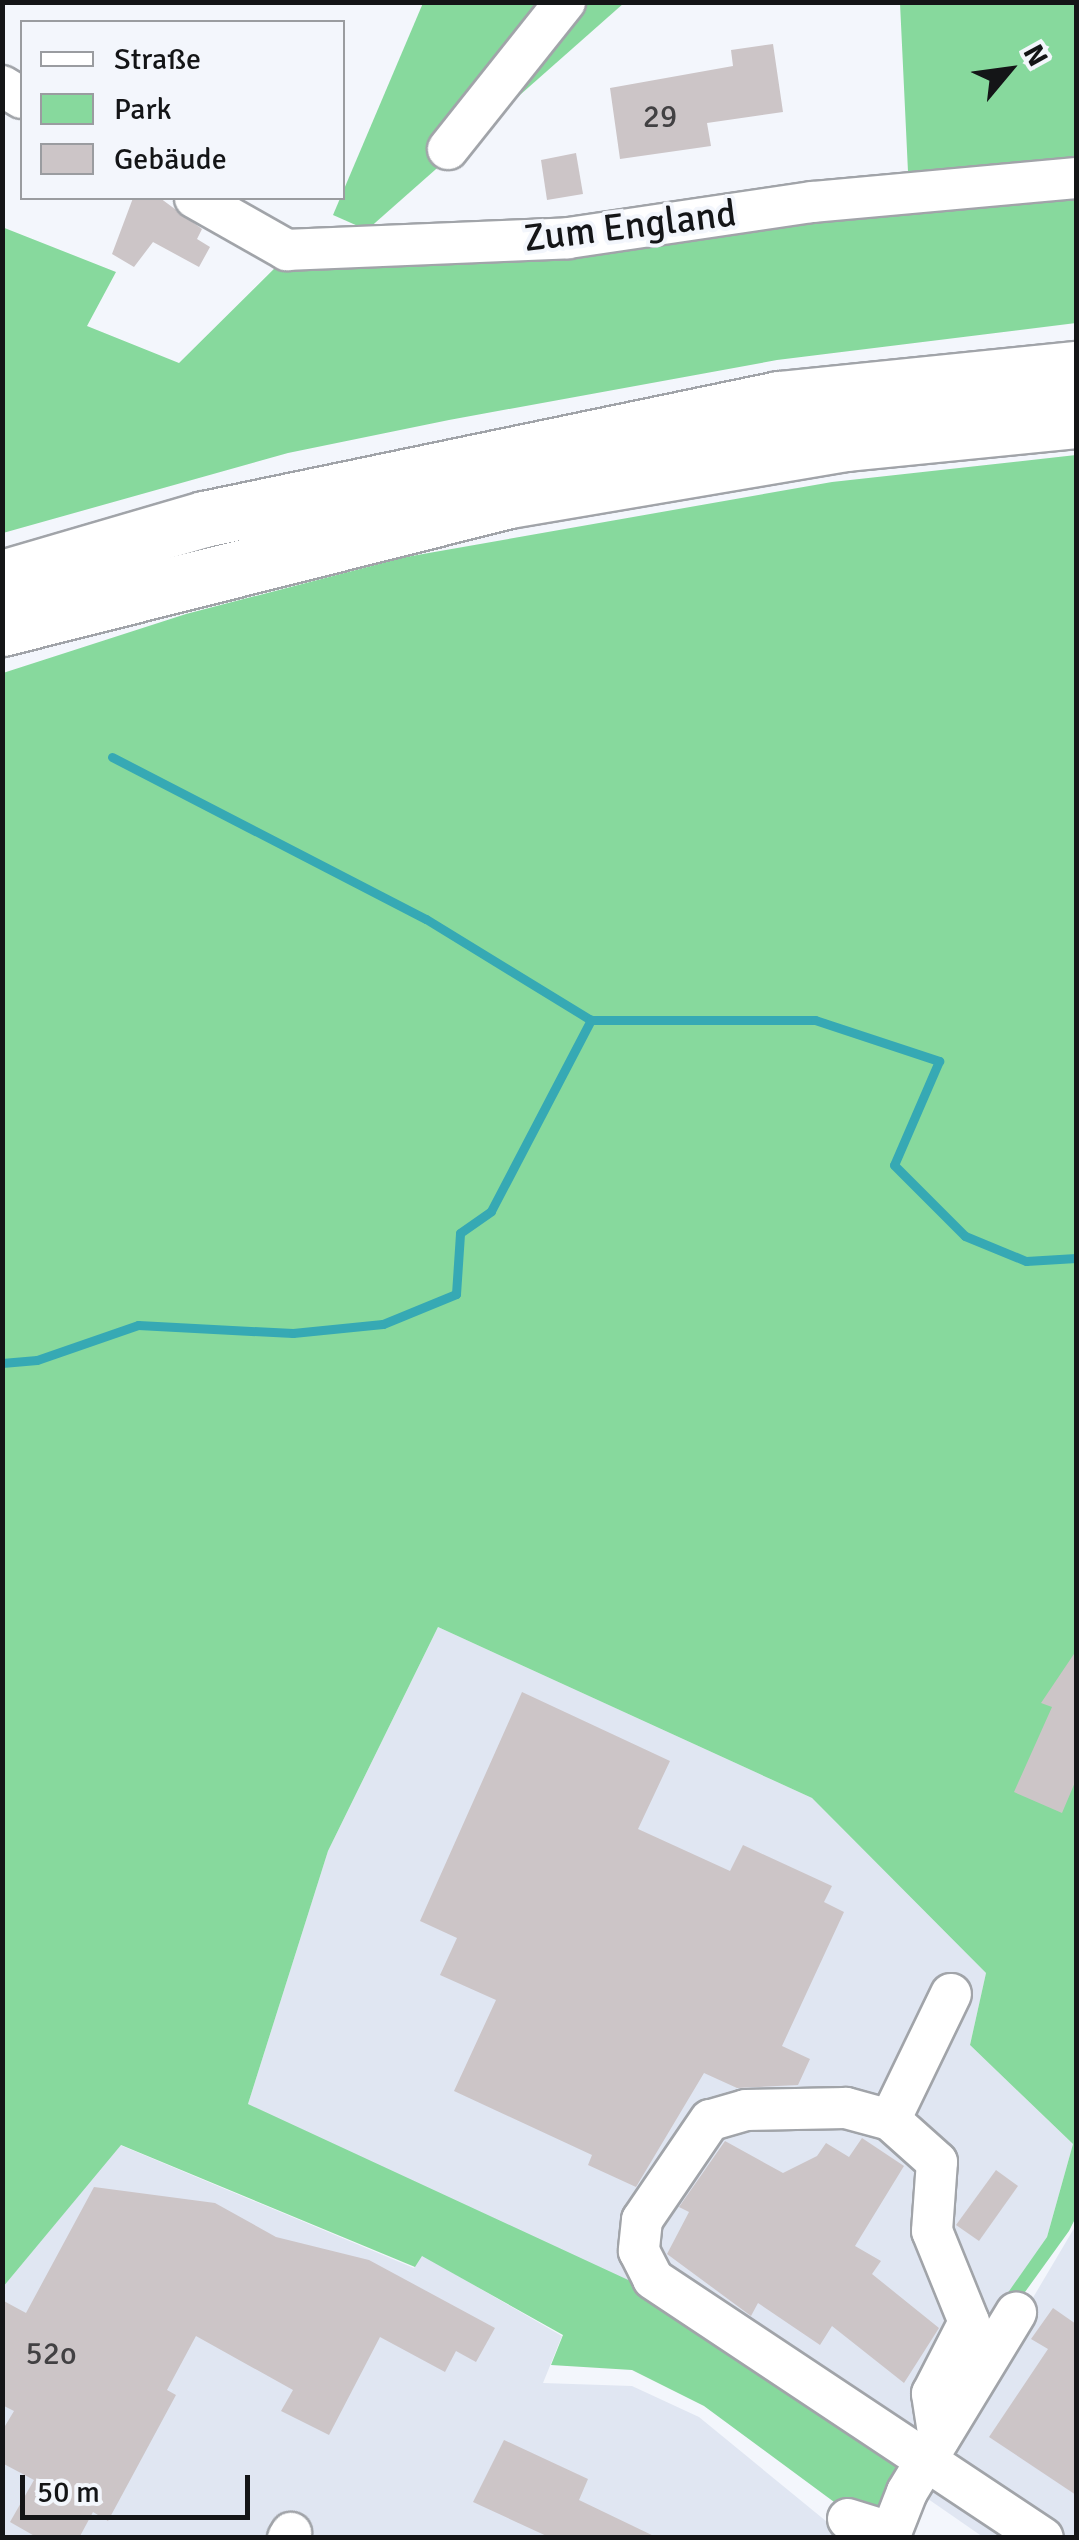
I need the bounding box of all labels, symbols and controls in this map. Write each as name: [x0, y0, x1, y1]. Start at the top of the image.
legend: [20, 20, 345, 200]
north arrow: [959, 20, 1059, 120]
text: N: [1016, 39, 1055, 72]
text: Straße: [114, 41, 201, 78]
text: Park: [114, 91, 172, 128]
house number: 29: [643, 98, 677, 136]
text: Gebäude: [114, 141, 227, 178]
street label: Zum England: [521, 190, 739, 262]
house number: 52o: [25, 2335, 77, 2373]
scale bar: [25, 2455, 255, 2517]
text: 50 m: [37, 2474, 100, 2511]

